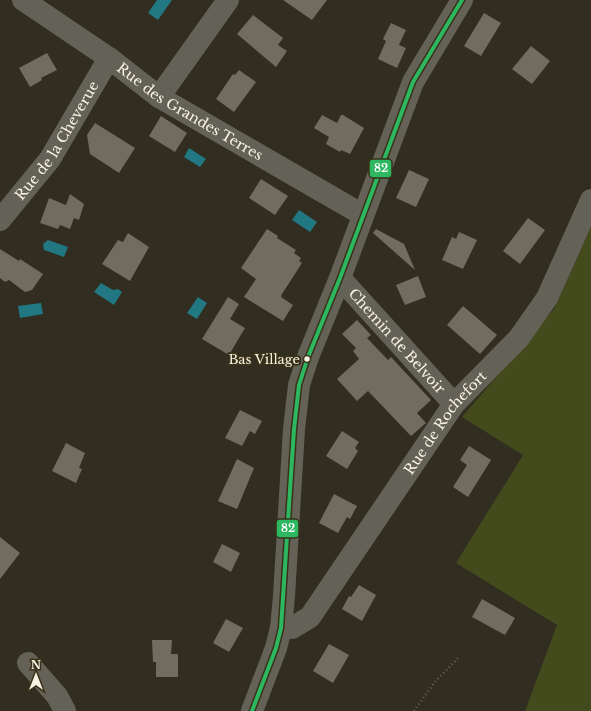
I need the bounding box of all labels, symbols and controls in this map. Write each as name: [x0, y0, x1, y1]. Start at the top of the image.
street label: Rue des Grandes Terres: [113, 59, 266, 164]
street label: Rue de la Cheverue: [11, 78, 103, 204]
line badge: 82: [369, 159, 392, 178]
text: 82: [374, 161, 388, 175]
street label: Chemin de Belvoir: [345, 285, 450, 398]
place label: Bas Village: [228, 351, 300, 368]
marker: Bas Village: [302, 354, 312, 364]
street label: Rue de Rochefort: [400, 367, 491, 478]
line badge: 82: [276, 519, 299, 538]
text: 82: [281, 521, 295, 535]
north arrow: [16, 655, 56, 695]
text: N: [31, 658, 42, 672]

